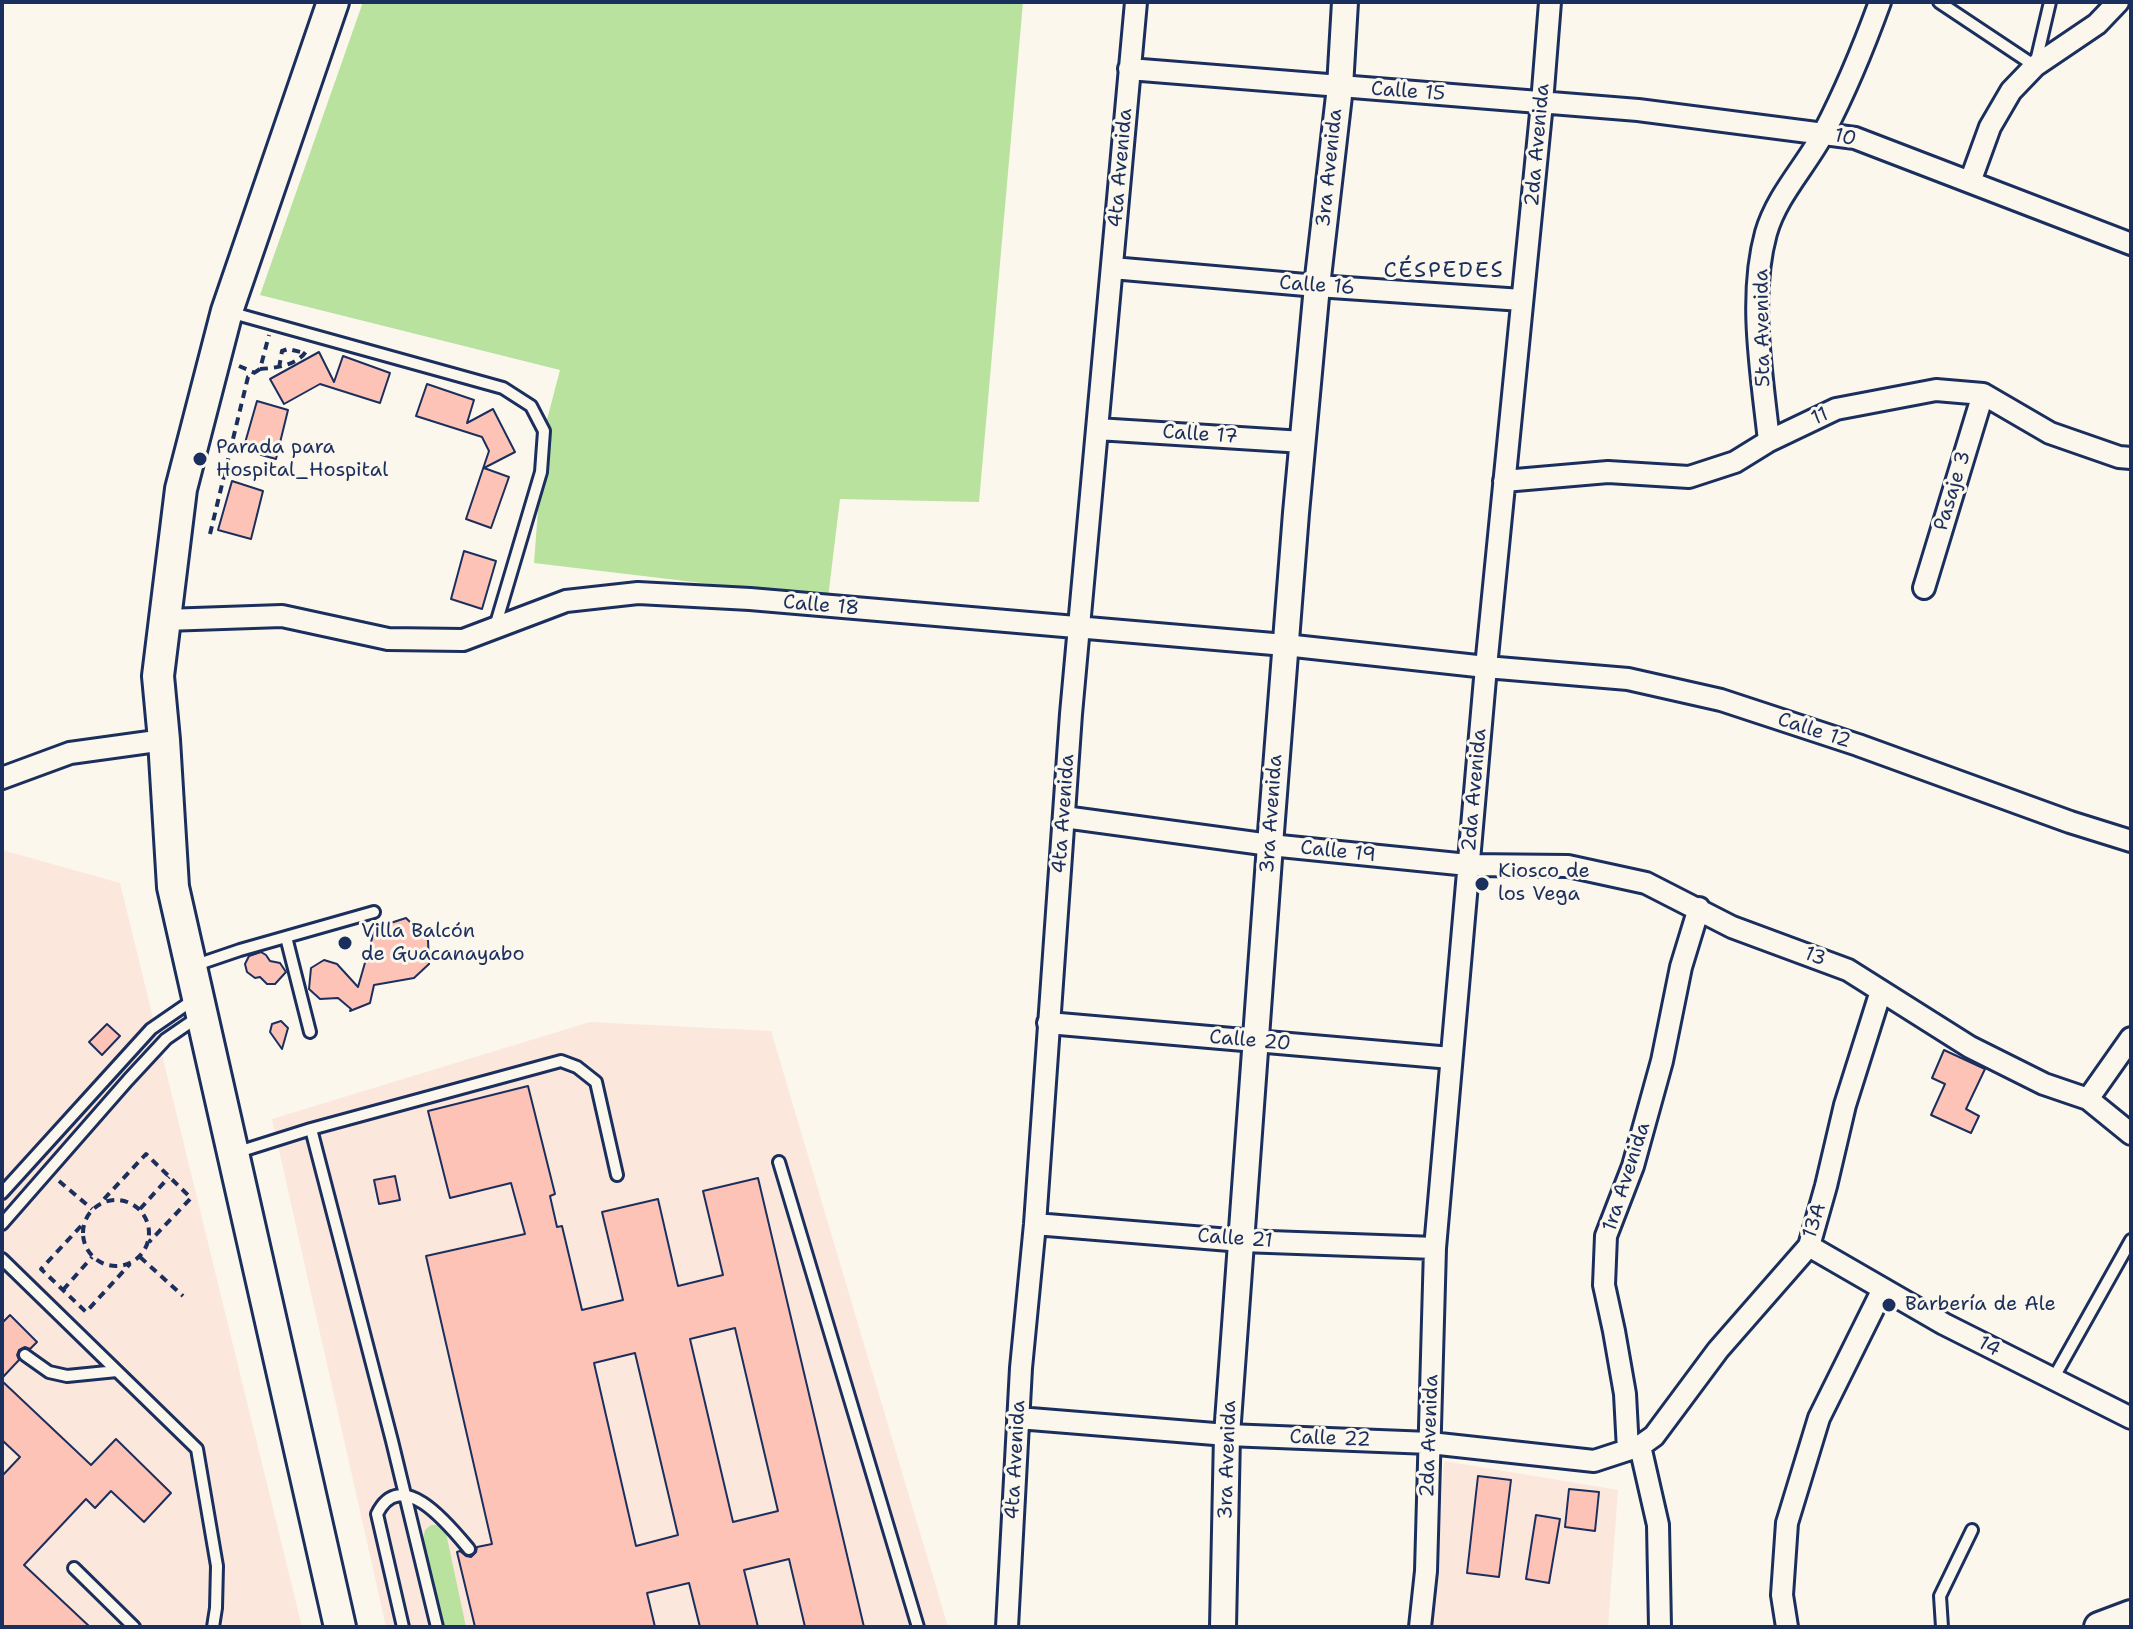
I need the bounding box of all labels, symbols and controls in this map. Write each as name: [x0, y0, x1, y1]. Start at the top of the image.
street label: Calle 15: [1370, 77, 1446, 107]
street label: 2da Avenida: [1521, 82, 1555, 208]
street label: 4ta Avenida: [1104, 107, 1138, 229]
street label: 3ra Avenida: [1312, 107, 1348, 229]
street label: 10: [1832, 124, 1858, 152]
district label: CÉSPEDES: [1383, 258, 1505, 284]
street label: 5ta Avenida: [1750, 269, 1776, 387]
street label: Calle 16: [1278, 271, 1356, 301]
street label: 11: [1808, 403, 1832, 431]
street label: Calle 17: [1161, 420, 1239, 450]
place label: Parada para Hospital_Hospital: [216, 436, 388, 483]
street label: Pasaje 3: [1929, 448, 1977, 534]
marker: Parada para Hospital_Hospital: [191, 450, 209, 468]
street label: Calle 18: [782, 591, 860, 621]
street label: Calle 12: [1774, 708, 1854, 754]
street label: 2da Avenida: [1458, 727, 1492, 853]
street label: 4ta Avenida: [1048, 753, 1080, 875]
street label: 3ra Avenida: [1256, 754, 1288, 874]
street label: Calle 19: [1299, 836, 1377, 868]
place label: Kiosco de los Vega: [1498, 860, 1590, 907]
marker: Kiosco de los Vega: [1473, 875, 1491, 893]
place label: Villa Balcón de Guacanayabo: [361, 920, 525, 967]
marker: Villa Balcón de Guacanayabo: [336, 934, 354, 952]
street label: 13: [1801, 942, 1829, 972]
street label: Calle 20: [1208, 1025, 1292, 1057]
street label: 1ra Avenida: [1598, 1119, 1656, 1235]
street label: 13A: [1798, 1200, 1832, 1242]
street label: Calle 21: [1196, 1224, 1274, 1254]
place label: Barbería de Ale: [1905, 1293, 2056, 1317]
marker: Barbería de Ale: [1880, 1296, 1898, 1314]
street label: 14: [1974, 1331, 2004, 1363]
street label: 2da Avenida: [1416, 1374, 1444, 1498]
street label: 4ta Avenida: [1001, 1400, 1031, 1520]
street label: 3ra Avenida: [1214, 1400, 1242, 1520]
street label: Calle 22: [1289, 1426, 1371, 1452]

